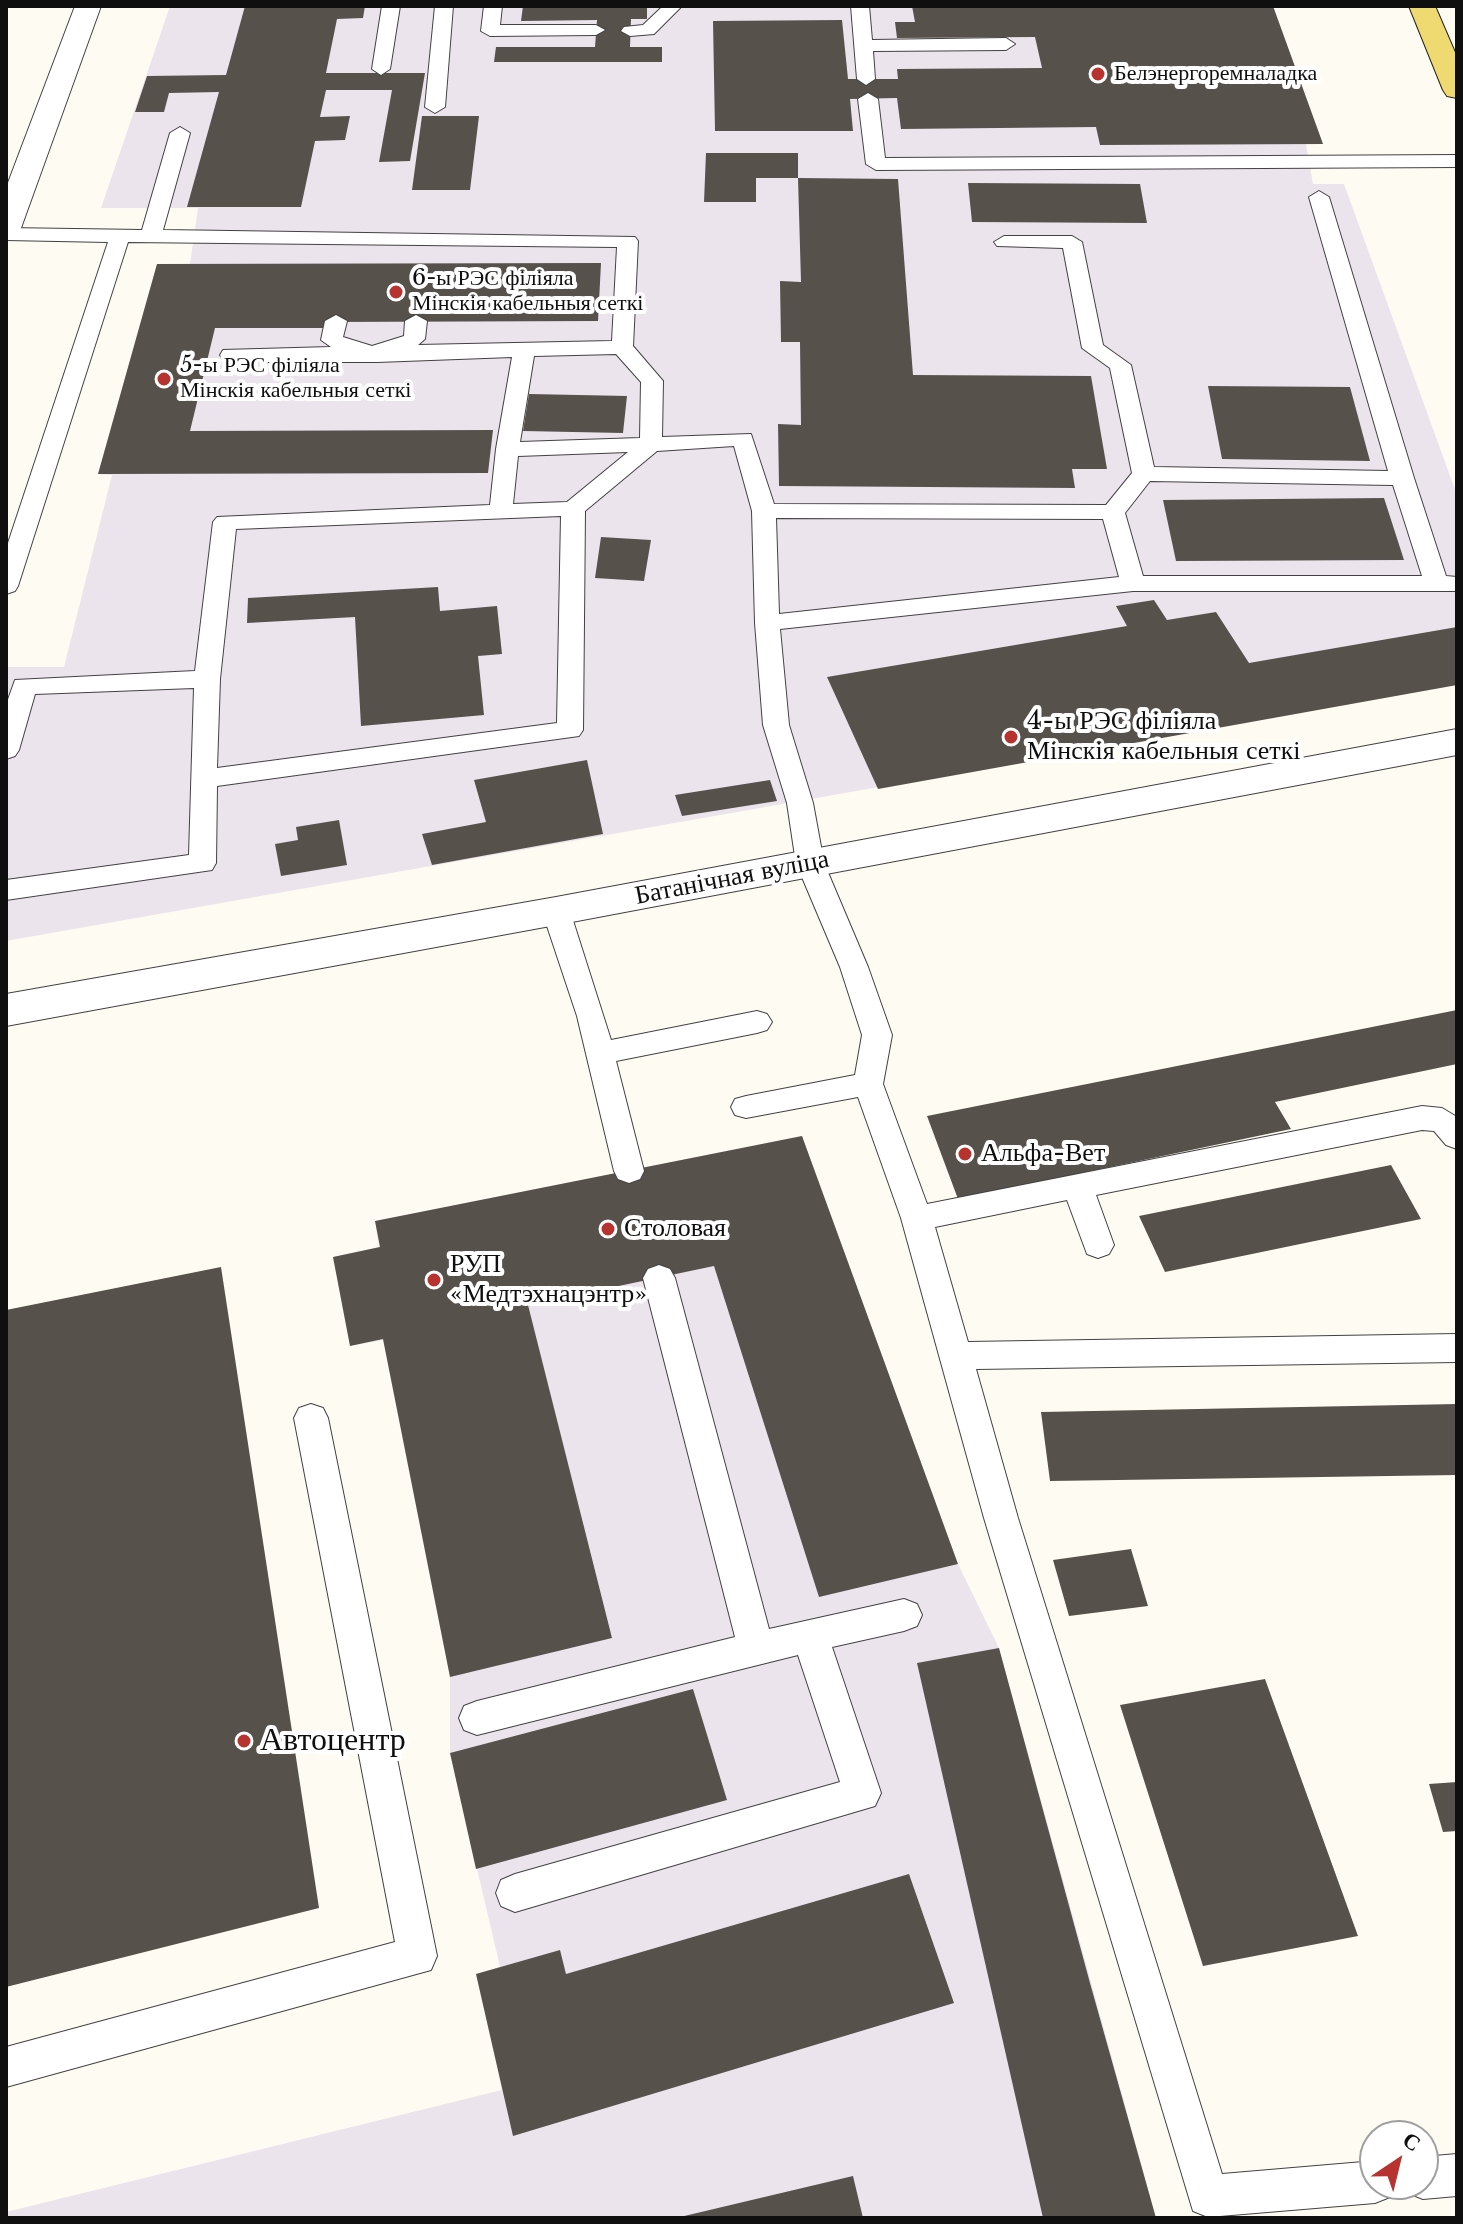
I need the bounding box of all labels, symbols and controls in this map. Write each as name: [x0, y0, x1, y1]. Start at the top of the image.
place label: Белэнергоремналадка: [1114, 61, 1317, 87]
marker: Белэнергоремналадка: [1089, 65, 1107, 83]
place label: 6-ы РЭС філіяла Мінскія кабельныя сеткі: [412, 266, 643, 318]
marker: 6-ы РЭС філіяла Мінскія кабельныя сеткі: [387, 283, 405, 301]
place label: 5-ы РЭС філіяла Мінскія кабельныя сеткі: [180, 353, 411, 404]
marker: 5-ы РЭС філіяла Мінскія кабельныя сеткі: [155, 370, 173, 388]
place label: 4-ы РЭС філіяла Мінскія кабельныя сеткі: [1027, 706, 1301, 768]
marker: 4-ы РЭС філіяла Мінскія кабельныя сеткі: [1002, 728, 1020, 746]
street label: Батанічная вуліца: [632, 844, 832, 912]
place label: Альфа-Вет: [981, 1138, 1105, 1170]
marker: Альфа-Вет: [956, 1145, 974, 1163]
place label: Столовая: [624, 1213, 726, 1245]
marker: Столовая: [599, 1220, 617, 1238]
place label: РУП «Медтэхнацэнтр»: [450, 1249, 647, 1310]
marker: РУП «Медтэхнацэнтр»: [425, 1271, 443, 1289]
place label: Автоцентр: [260, 1722, 406, 1760]
marker: Автоцентр: [235, 1732, 253, 1750]
north arrow: [1359, 2120, 1439, 2200]
text: С: [1398, 2126, 1426, 2157]

